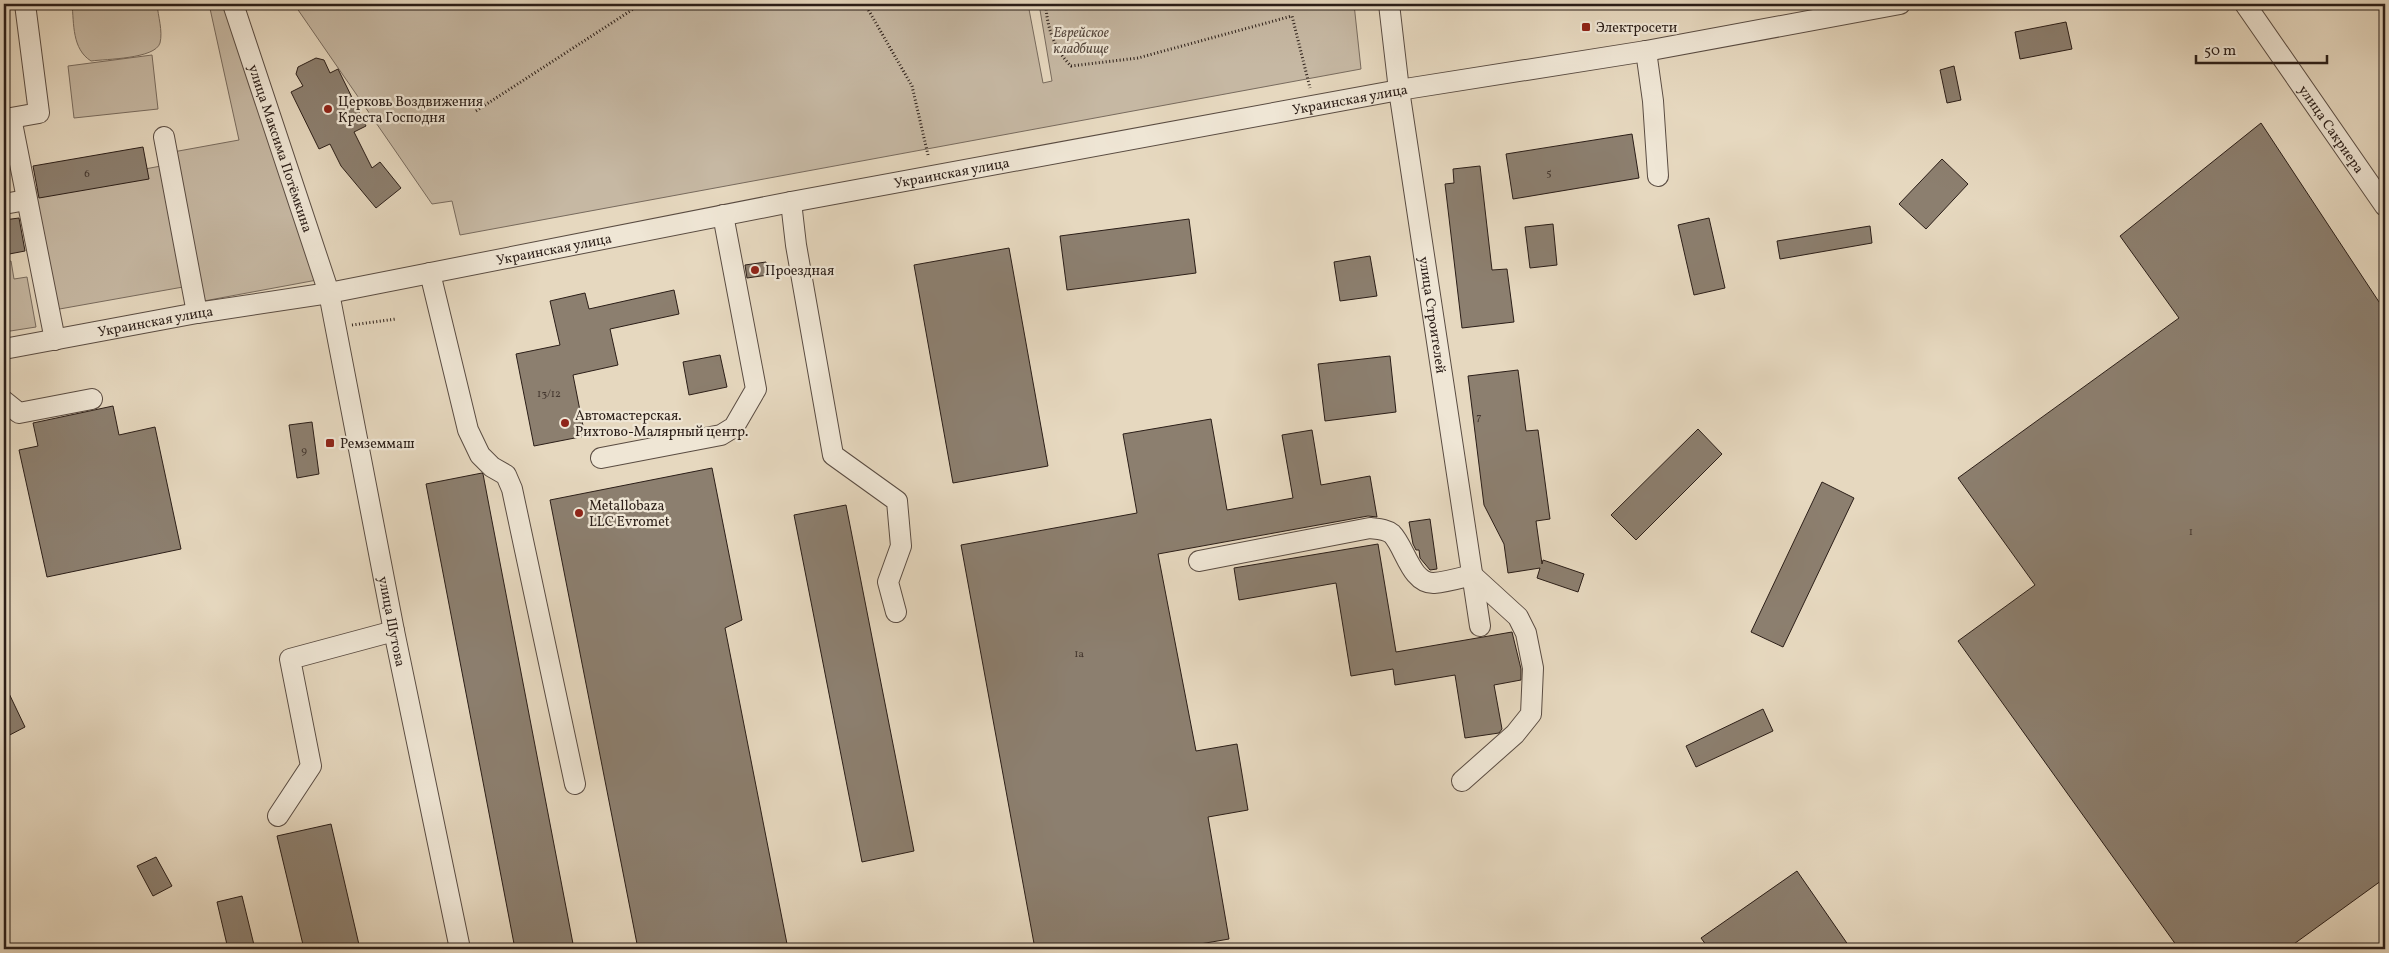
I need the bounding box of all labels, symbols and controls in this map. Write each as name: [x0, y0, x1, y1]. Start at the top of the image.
place label: Электросети: [1596, 19, 1678, 38]
marker: Электросети: [1580, 21, 1592, 33]
park label: Еврейское кладбище: [1053, 24, 1109, 59]
scale bar: [2196, 32, 2328, 64]
text: 50 m: [2204, 41, 2236, 62]
street label: улица Максима Потёмкина: [243, 62, 316, 235]
street label: Украинская улица: [1291, 81, 1409, 120]
street label: улица Сакриера: [2293, 82, 2368, 178]
place label: Церковь Воздвижения Креста Господня: [338, 93, 483, 128]
marker: Церковь Воздвижения Креста Господня: [322, 103, 334, 115]
street label: Украинская улица: [893, 154, 1011, 194]
house number: 5: [1546, 166, 1552, 181]
house number: 6: [84, 167, 90, 182]
street label: Украинская улица: [495, 230, 613, 271]
street label: улица Строителей: [1413, 255, 1450, 375]
place label: Проездная: [765, 262, 834, 281]
marker: Проездная: [749, 264, 761, 276]
street label: Украинская улица: [96, 303, 215, 342]
house number: 13/12: [537, 387, 561, 402]
place label: Автомастерская. Рихтово-Малярный центр.: [575, 407, 748, 442]
house number: 7: [1476, 410, 1482, 425]
marker: Автомастерская. Рихтово-Малярный центр.: [559, 417, 571, 429]
place label: Ремземмаш: [340, 435, 415, 454]
marker: Ремземмаш: [324, 437, 336, 449]
house number: 9: [301, 444, 307, 459]
place label: Metallobaza LLC Evromet: [589, 497, 670, 532]
marker: Metallobaza LLC Evromet: [573, 507, 585, 519]
house number: 1: [2189, 525, 2193, 540]
street label: улица Шутова: [373, 575, 409, 669]
house number: 1а: [1074, 647, 1084, 662]

